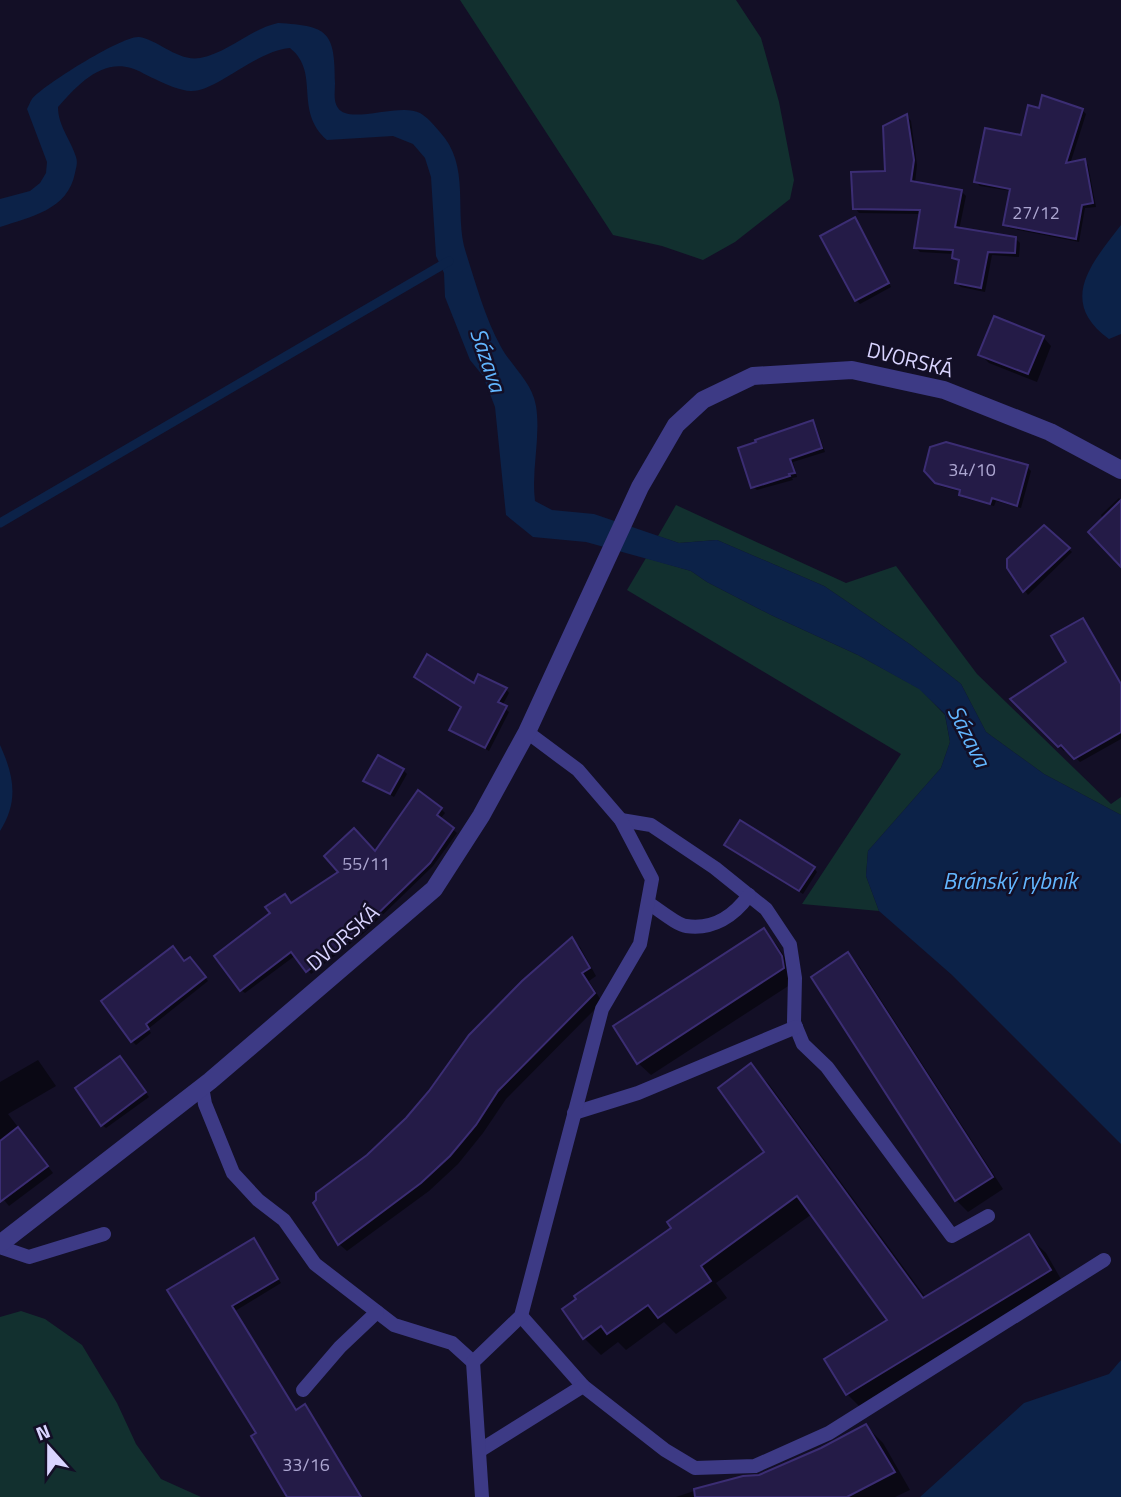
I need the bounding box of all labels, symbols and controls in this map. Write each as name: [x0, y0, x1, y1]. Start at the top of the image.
house number: 27/12: [1012, 199, 1060, 226]
water label: Sázava: [461, 323, 516, 398]
street label: DVORSKÁ: [864, 333, 957, 385]
house number: 34/10: [948, 456, 996, 483]
water label: Sázava: [939, 699, 1001, 774]
house number: 55/11: [342, 850, 390, 877]
water label: Bránský rybník: [943, 863, 1080, 898]
street label: DVORSKÁ: [299, 896, 386, 978]
north arrow: [14, 1413, 84, 1483]
text: N: [31, 1416, 54, 1448]
house number: 33/16: [282, 1451, 330, 1478]

